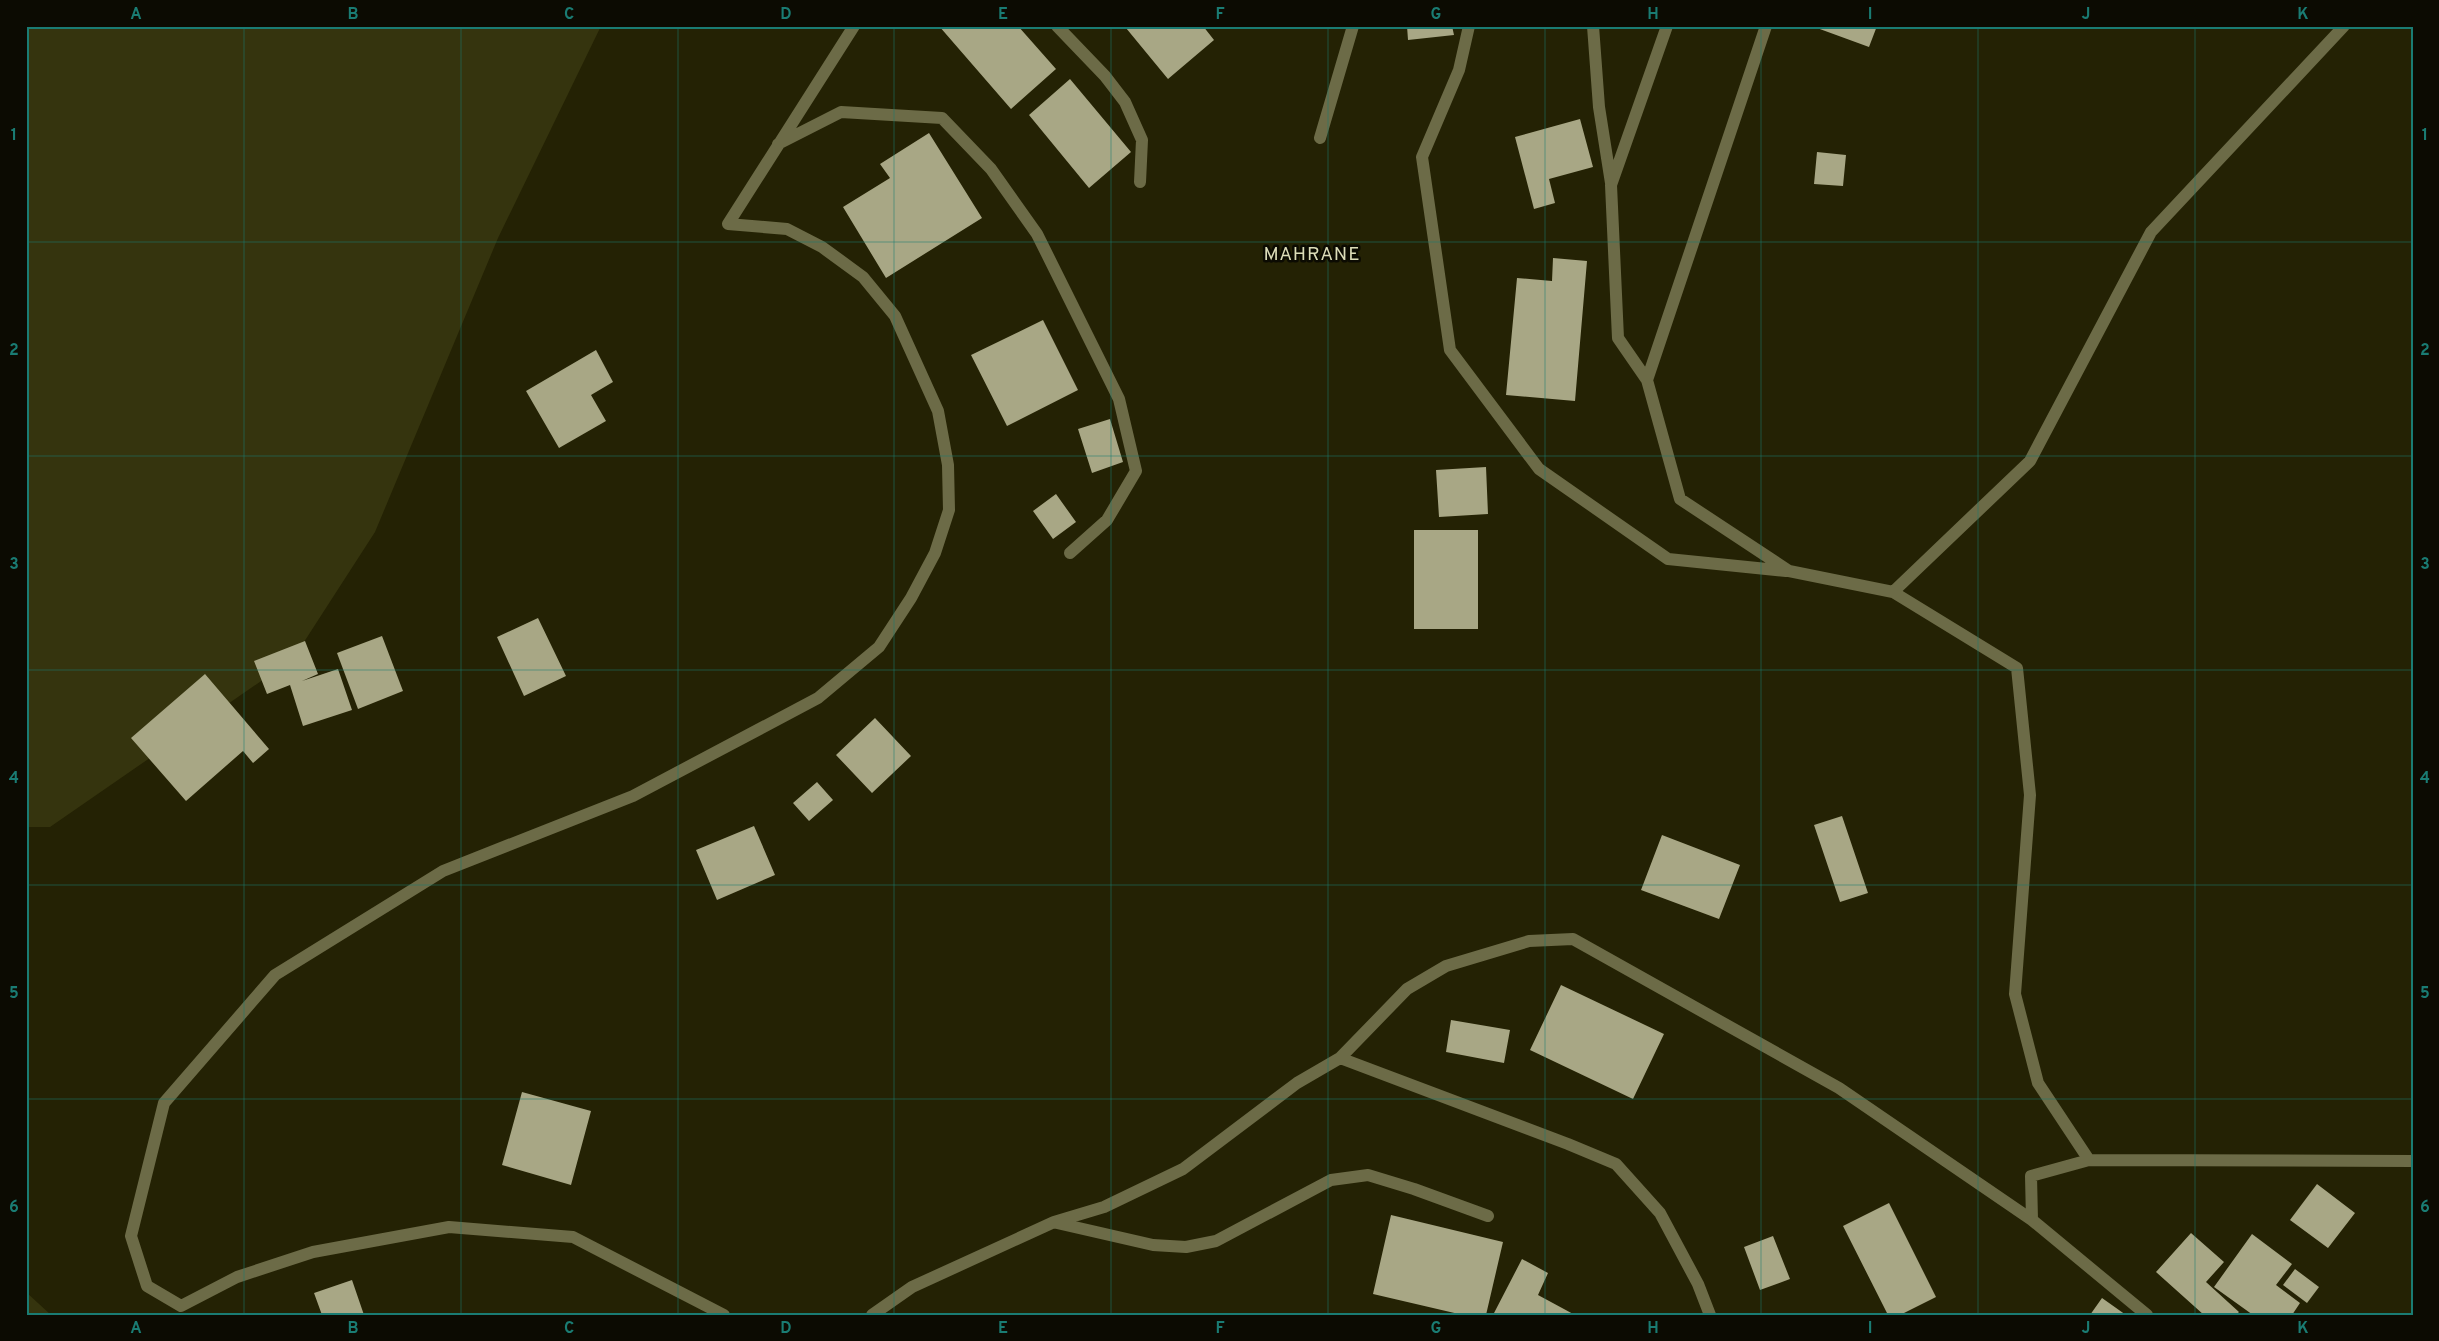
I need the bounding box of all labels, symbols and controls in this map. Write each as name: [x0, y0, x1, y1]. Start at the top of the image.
text: A: [130, 5, 142, 25]
text: B: [347, 5, 359, 25]
text: C: [564, 5, 574, 25]
text: D: [780, 5, 792, 25]
text: E: [998, 5, 1008, 25]
text: F: [1215, 5, 1225, 25]
text: G: [1431, 5, 1441, 25]
text: H: [1647, 5, 1659, 25]
text: I: [1868, 5, 1872, 25]
text: J: [2082, 5, 2090, 25]
text: K: [2297, 5, 2309, 25]
text: 1: [11, 126, 17, 146]
text: 1: [2422, 126, 2428, 146]
district label: MAHRANE: [1263, 243, 1361, 267]
text: 2: [9, 341, 19, 361]
text: 2: [2420, 341, 2430, 361]
text: 3: [9, 555, 19, 575]
text: 3: [2420, 555, 2430, 575]
text: 4: [9, 769, 19, 789]
text: 4: [2420, 769, 2430, 789]
text: 5: [9, 984, 19, 1004]
text: 5: [2420, 984, 2430, 1004]
text: 6: [9, 1198, 19, 1218]
text: 6: [2420, 1198, 2430, 1218]
text: A: [130, 1319, 142, 1339]
text: B: [347, 1319, 359, 1339]
text: C: [564, 1319, 574, 1339]
text: D: [780, 1319, 792, 1339]
text: E: [998, 1319, 1008, 1339]
text: F: [1215, 1319, 1225, 1339]
text: G: [1431, 1319, 1441, 1339]
text: H: [1647, 1319, 1659, 1339]
text: I: [1868, 1319, 1872, 1339]
text: J: [2082, 1319, 2090, 1339]
text: K: [2297, 1319, 2309, 1339]

